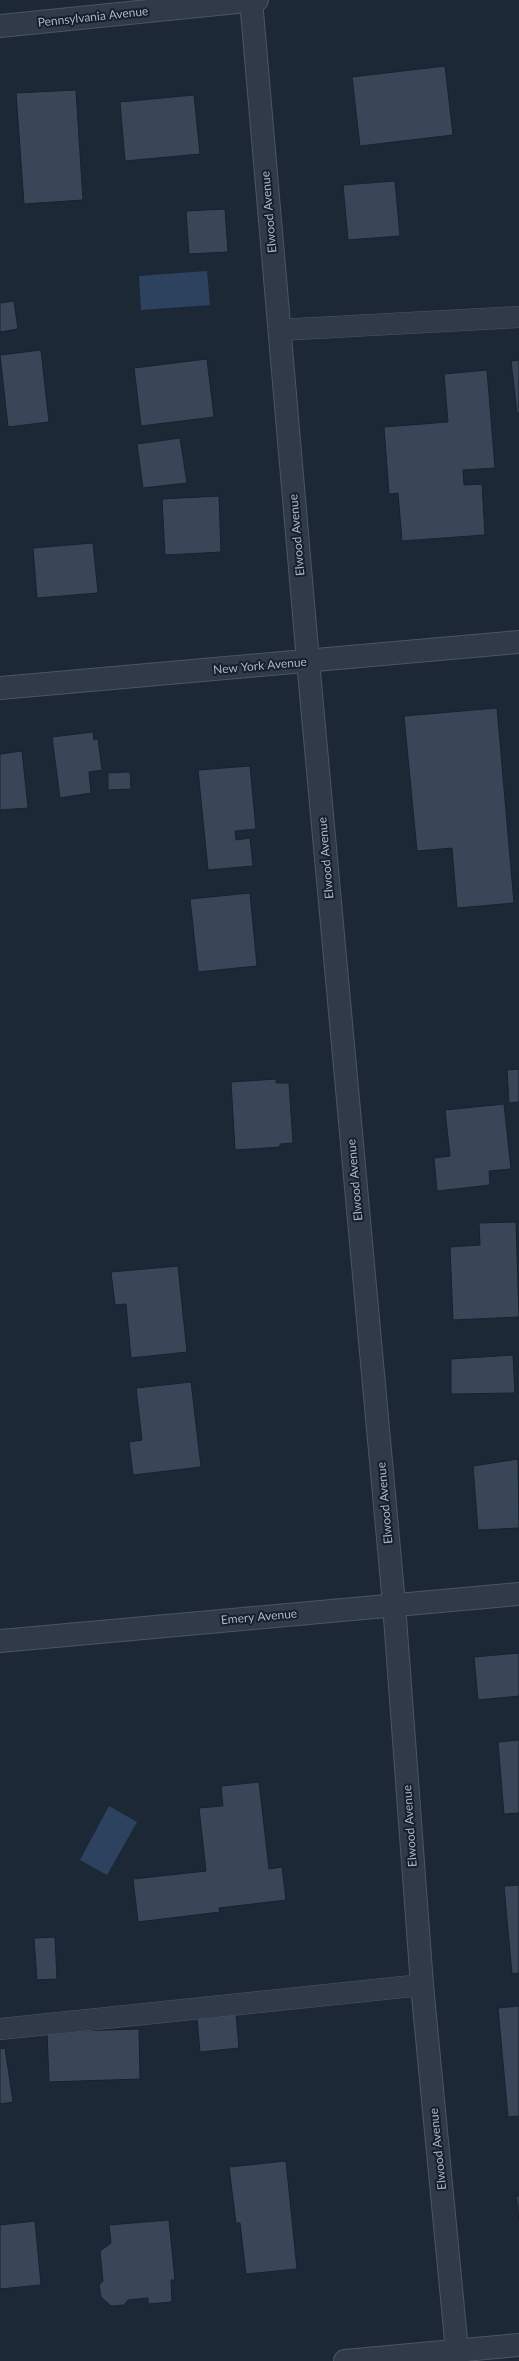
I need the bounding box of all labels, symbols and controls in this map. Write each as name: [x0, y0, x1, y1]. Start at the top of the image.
street label: Pennsylvania Avenue: [37, 4, 149, 30]
street label: Elwood Avenue: [258, 170, 280, 254]
street label: Elwood Avenue: [286, 493, 308, 577]
street label: New York Avenue: [213, 655, 307, 677]
street label: Elwood Avenue: [315, 816, 337, 900]
street label: Elwood Avenue: [344, 1138, 366, 1222]
street label: Elwood Avenue: [374, 1461, 396, 1545]
street label: Emery Avenue: [220, 1607, 298, 1627]
street label: Elwood Avenue: [400, 1785, 420, 1867]
street label: Elwood Avenue: [427, 2107, 449, 2191]

